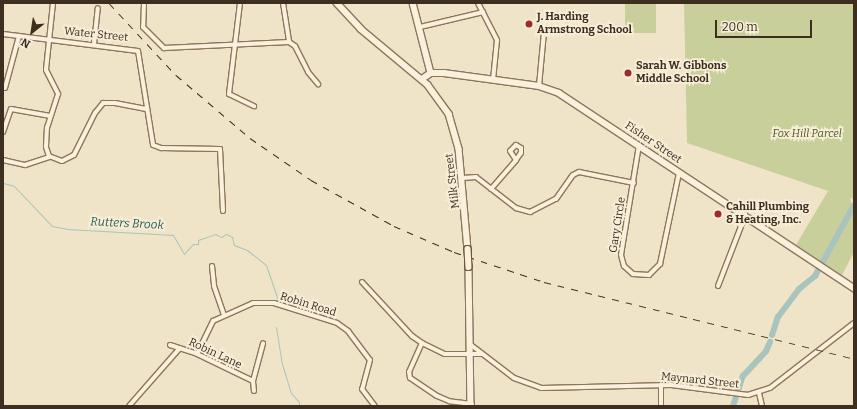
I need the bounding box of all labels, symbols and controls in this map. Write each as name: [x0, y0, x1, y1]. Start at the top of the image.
place label: J. Harding Armstrong School: [537, 11, 632, 37]
north arrow: [12, 12, 52, 52]
scale bar: [717, 12, 814, 38]
marker: J. Harding Armstrong School: [524, 19, 534, 29]
text: 200 m: [722, 20, 758, 34]
street label: Water Street: [63, 25, 129, 45]
text: N: [19, 35, 33, 51]
place label: Sarah W. Gibbons Middle School: [636, 60, 726, 86]
marker: Sarah W. Gibbons Middle School: [623, 68, 633, 78]
street label: Fisher Street: [622, 119, 684, 167]
park label: Fox Hill Parcel: [772, 127, 842, 141]
street label: Milk Street: [443, 153, 463, 209]
street label: Gary Circle: [607, 196, 629, 254]
place label: Cahill Plumbing & Heating, Inc.: [726, 201, 809, 227]
marker: Cahill Plumbing & Heating, Inc.: [713, 209, 723, 219]
water label: Rutters Brook: [90, 215, 164, 233]
street label: Robin Road: [278, 290, 338, 320]
street label: Robin Lane: [186, 336, 244, 372]
street label: Maynard Street: [660, 370, 740, 392]

